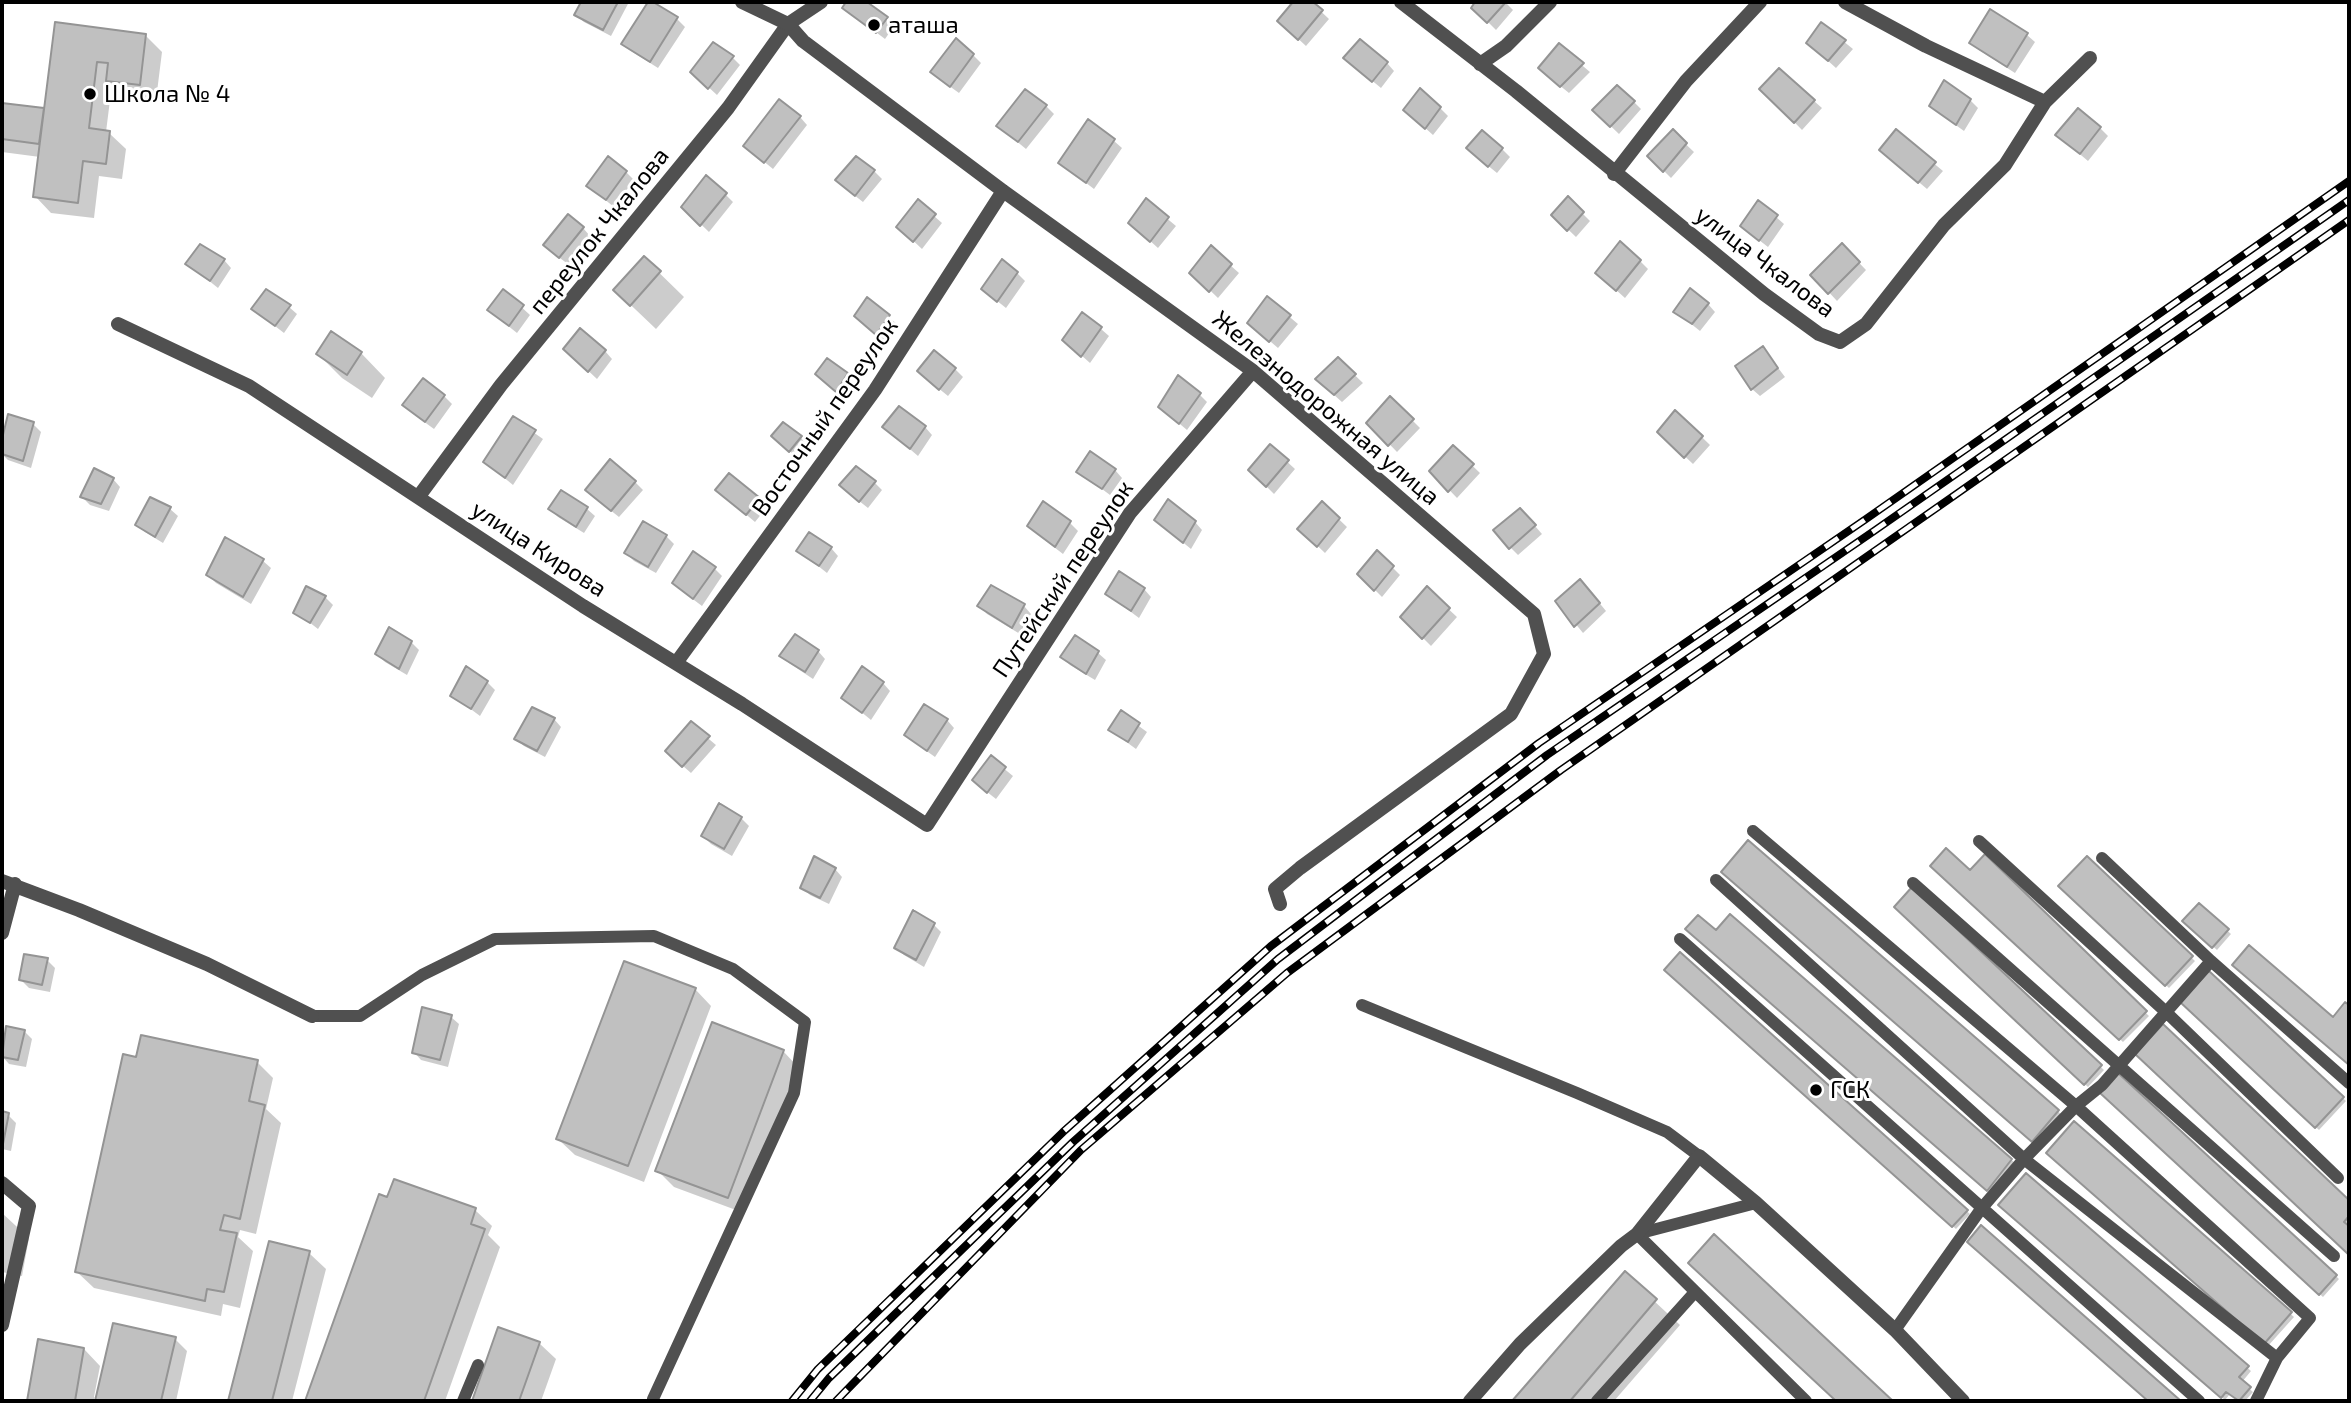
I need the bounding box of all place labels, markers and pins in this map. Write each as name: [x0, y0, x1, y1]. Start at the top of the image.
place label: аташа: [888, 11, 959, 39]
marker: аташа: [866, 17, 882, 33]
place label: Школа № 4: [104, 80, 230, 108]
marker: Школа № 4: [82, 86, 98, 102]
place label: ГСК: [1830, 1076, 1870, 1104]
marker: ГСК: [1808, 1082, 1824, 1098]

